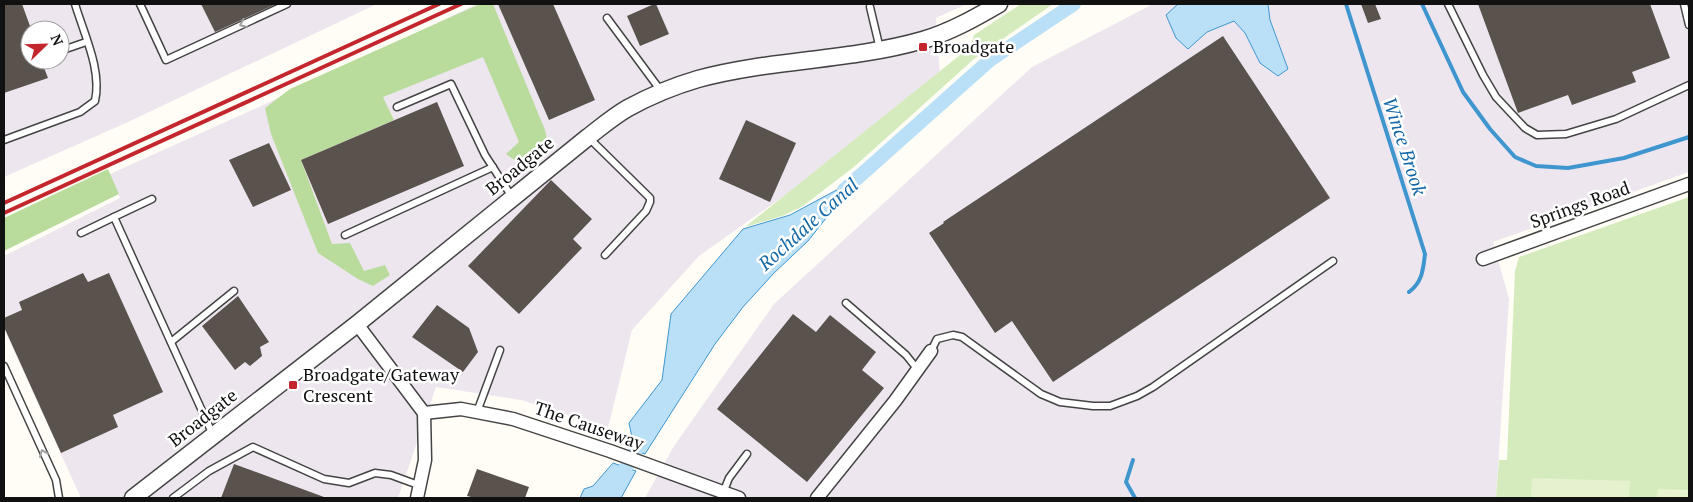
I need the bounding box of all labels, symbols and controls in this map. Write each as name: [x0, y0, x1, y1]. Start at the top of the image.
one-way arrow: [239, 18, 248, 29]
north arrow: [20, 20, 70, 70]
text: N: [47, 31, 68, 49]
place label: Broadgate: [933, 34, 1014, 58]
marker: Broadgate: [917, 41, 929, 53]
water label: Wince Brook: [1378, 93, 1433, 199]
street label: Broadgate: [480, 130, 559, 200]
water label: Rochdale Canal: [752, 172, 864, 276]
street label: Springs Road: [1526, 175, 1633, 233]
place label: Broadgate/Gateway Crescent: [303, 362, 460, 407]
marker: Broadgate/Gateway Crescent: [287, 379, 299, 391]
street label: Broadgate: [163, 383, 242, 452]
street label: The Causeway: [531, 395, 648, 455]
one-way arrow: [39, 449, 49, 458]

